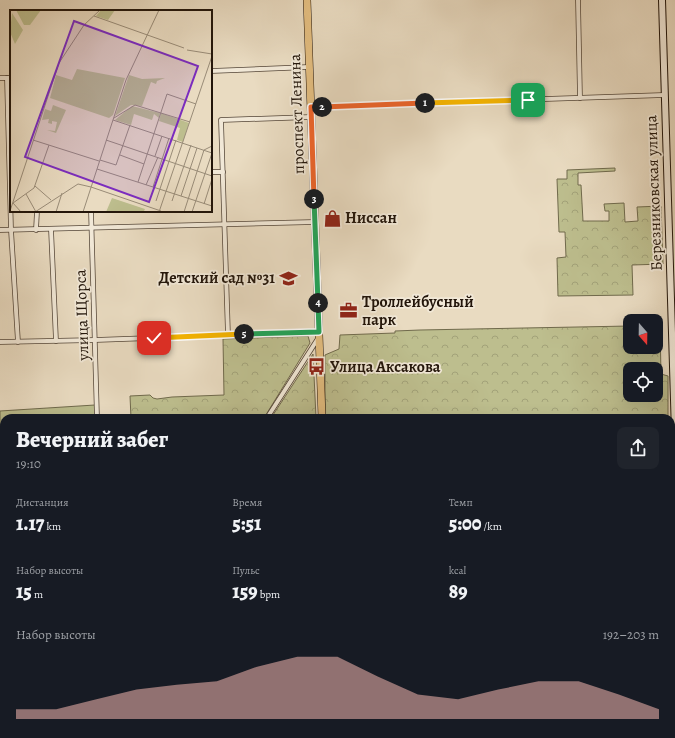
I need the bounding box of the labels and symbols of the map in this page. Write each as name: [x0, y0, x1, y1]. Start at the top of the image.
inset map: [10, 10, 212, 212]
street label: проспект Ленина: [284, 53, 310, 174]
pin: [511, 83, 545, 117]
pin: 1: [415, 93, 435, 113]
pin: 2: [312, 97, 332, 117]
street label: Березниковская улица: [640, 114, 668, 271]
pin: 3: [304, 189, 324, 209]
place label: Ниссан: [345, 207, 397, 229]
shop icon: Ниссан: [322, 208, 342, 228]
place label: Детский сад №31: [158, 267, 275, 289]
street label: улица Щорса: [69, 268, 95, 362]
school or university icon: Детский сад №31: [278, 268, 298, 288]
place label: Троллейбусный парк: [362, 291, 474, 331]
pin: 4: [308, 293, 328, 313]
office icon: Троллейбусный парк: [339, 301, 359, 321]
north arrow: [623, 314, 663, 354]
pin: [137, 321, 171, 355]
pin: 5: [234, 324, 254, 344]
place label: Улица Аксакова: [330, 356, 441, 378]
bus stop icon: Улица Аксакова: [307, 357, 327, 377]

